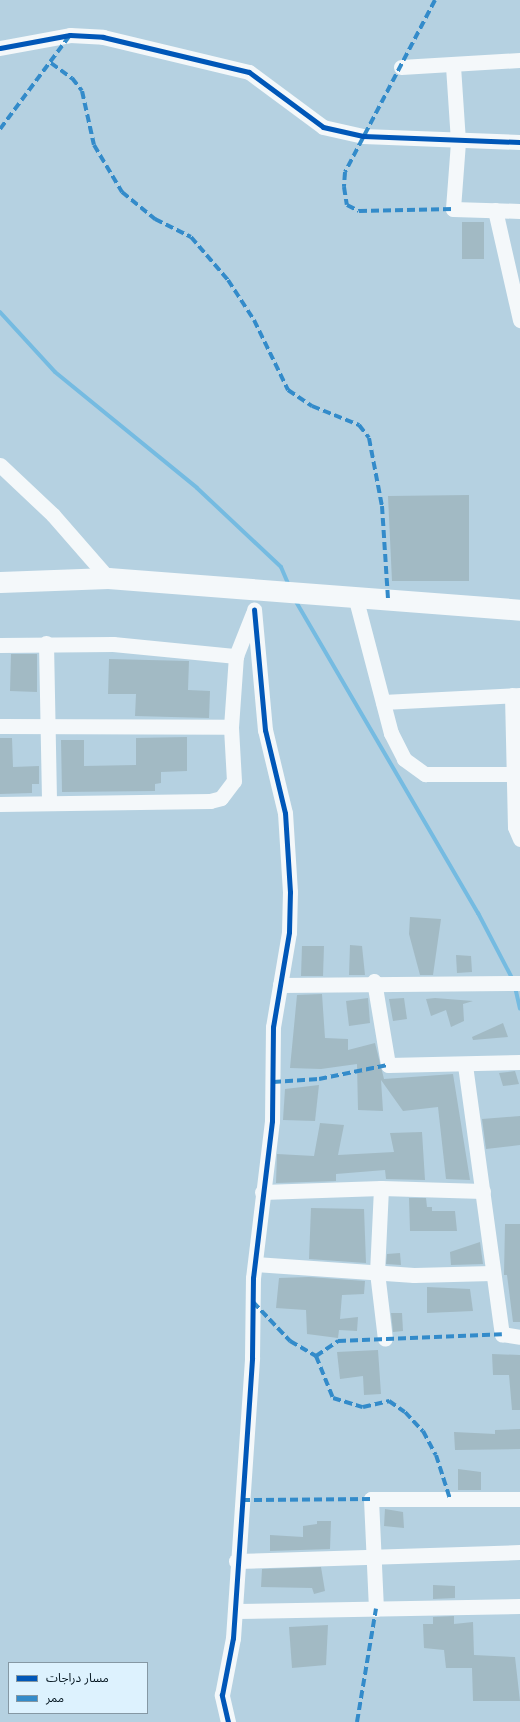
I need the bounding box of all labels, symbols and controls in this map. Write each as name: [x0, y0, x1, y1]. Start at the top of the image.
legend: [8, 1662, 148, 1714]
text: مسار دراجات: [46, 1671, 109, 1685]
text: ممر: [46, 1691, 64, 1705]

